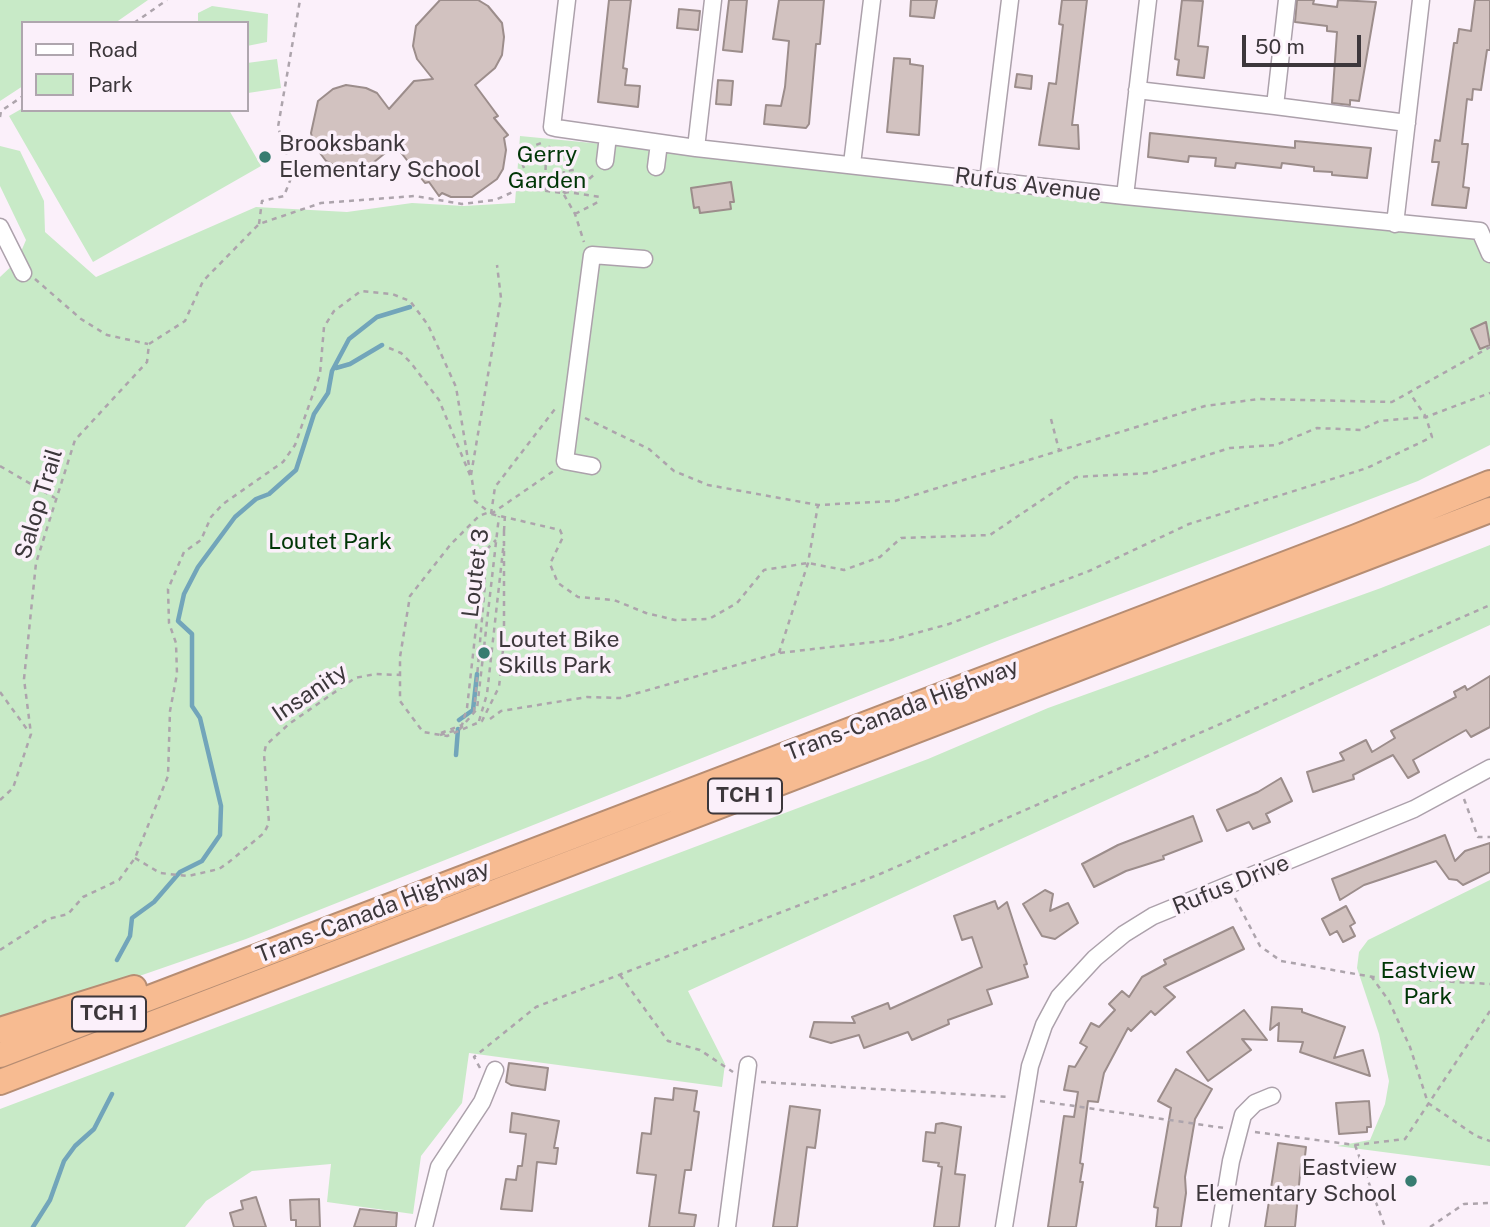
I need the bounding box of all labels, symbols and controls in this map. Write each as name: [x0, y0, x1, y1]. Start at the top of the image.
legend: [21, 21, 248, 112]
scale bar: [1245, 21, 1364, 65]
text: 50 m: [1255, 34, 1305, 59]
text: Road: [88, 37, 138, 62]
text: Park: [88, 72, 133, 97]
place label: Brooksbank Elementary School: [279, 130, 481, 184]
park label: Gerry Garden: [508, 141, 586, 195]
marker: Brooksbank Elementary School: [257, 149, 273, 165]
street label: Rufus Avenue: [953, 162, 1103, 208]
street label: Salop Trail: [9, 446, 69, 562]
street label: Loutet 3: [457, 527, 495, 619]
park label: Loutet Park: [268, 528, 392, 556]
place label: Loutet Bike Skills Park: [498, 626, 619, 680]
marker: Loutet Bike Skills Park: [476, 645, 492, 661]
street label: Trans-Canada Highway: [781, 653, 1023, 767]
street label: Insanity: [267, 658, 353, 728]
road number: TCH 1: [708, 778, 782, 814]
street label: Rufus Drive: [1169, 849, 1293, 921]
street label: Trans-Canada Highway: [252, 855, 494, 969]
park label: Eastview Park: [1380, 957, 1476, 1011]
road number: TCH 1: [72, 996, 146, 1032]
place label: Eastview Elementary School: [1195, 1154, 1397, 1208]
marker: Eastview Elementary School: [1403, 1173, 1419, 1189]

